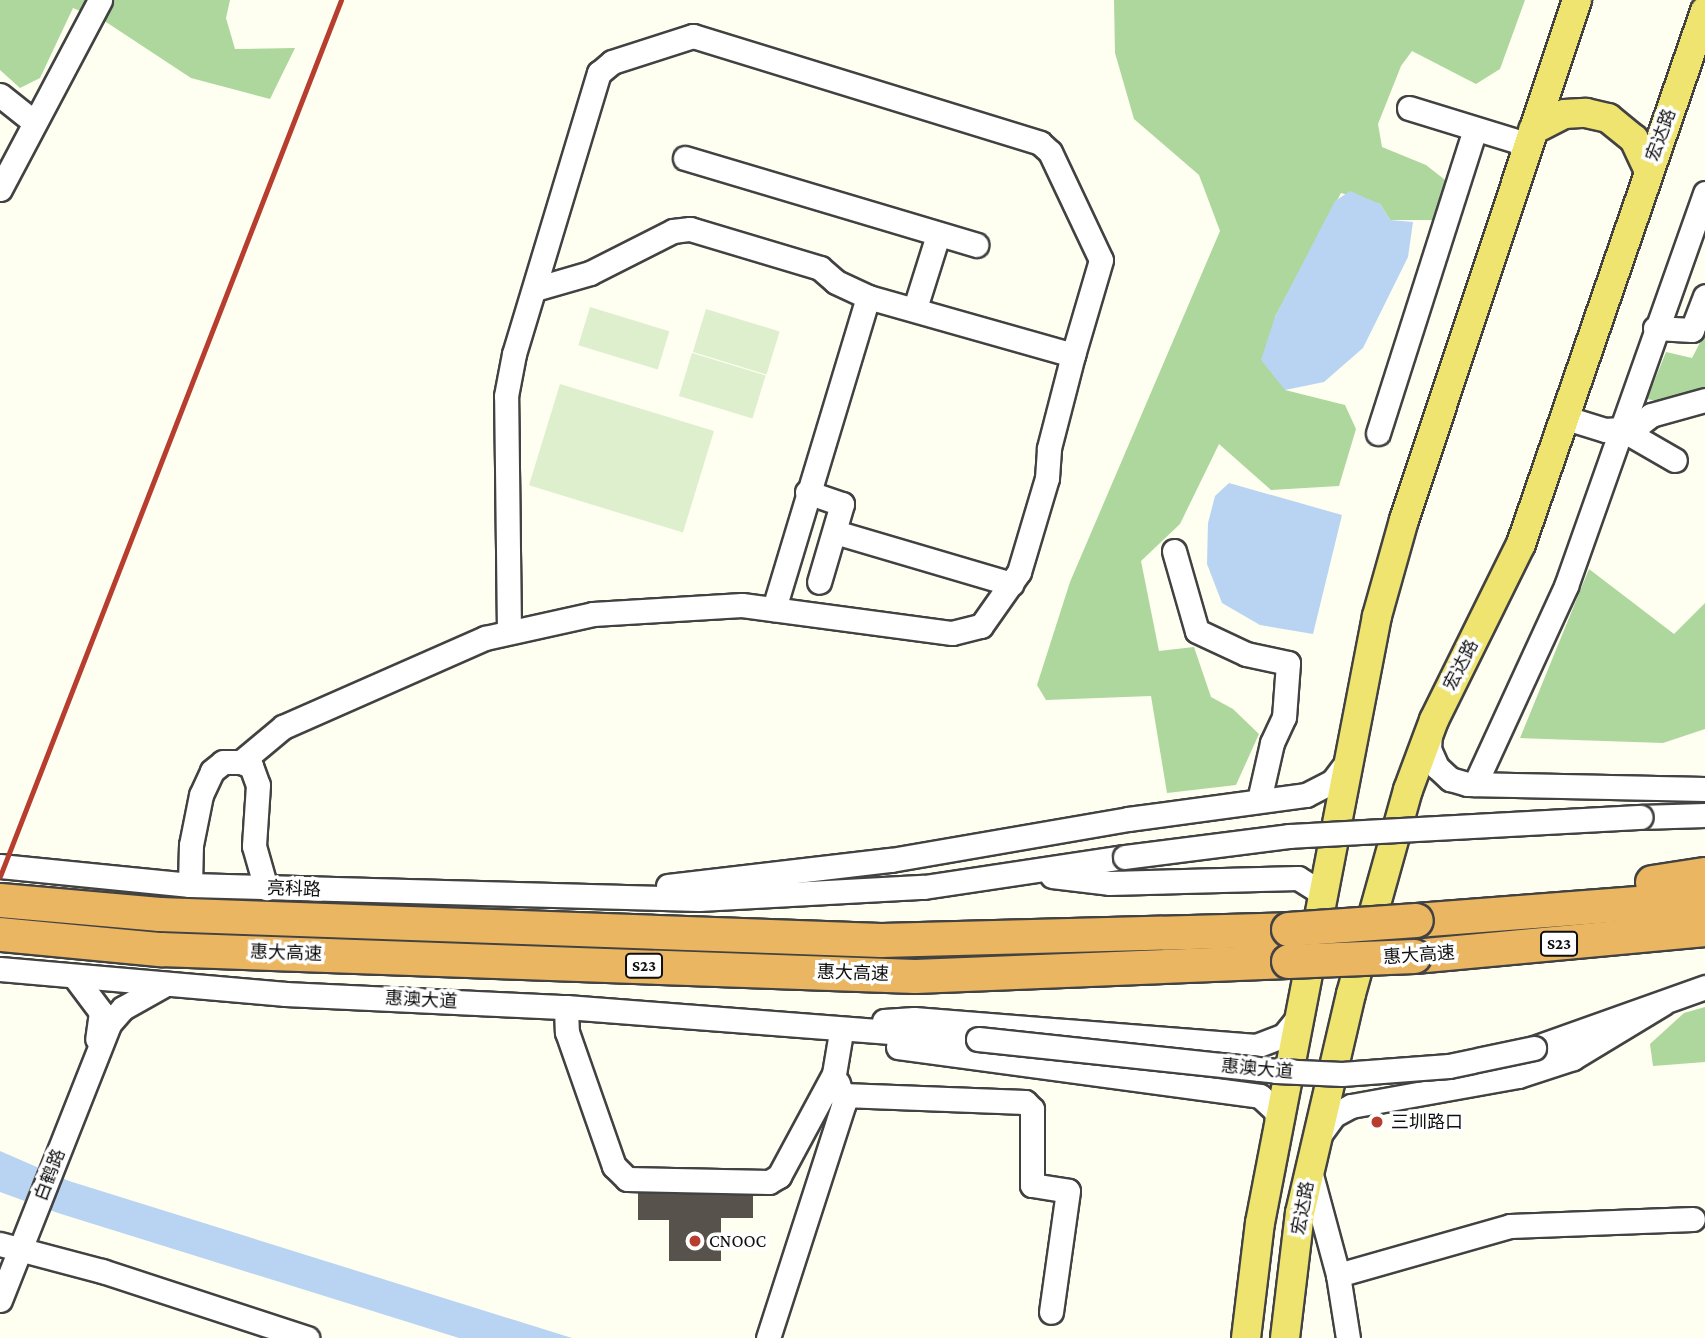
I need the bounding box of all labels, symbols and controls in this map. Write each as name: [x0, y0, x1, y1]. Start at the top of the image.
street label: 宏达路: [1642, 106, 1680, 164]
street label: 宏达路: [1439, 636, 1483, 694]
street label: 亮科路: [267, 877, 321, 901]
road number: S23: [1540, 932, 1578, 956]
street label: 惠大高速: [250, 941, 322, 965]
street label: 惠大高速: [1382, 942, 1456, 968]
road number: S23: [625, 954, 663, 978]
street label: 惠大高速: [817, 961, 889, 985]
street label: 惠澳大道: [384, 987, 458, 1013]
street label: 惠澳大道: [1220, 1055, 1294, 1083]
place label: 三圳路口: [1391, 1111, 1463, 1133]
marker: 三圳路口: [1369, 1114, 1385, 1130]
street label: 白鹤路: [30, 1146, 70, 1204]
street label: 宏达路: [1288, 1180, 1318, 1236]
place label: CNOOC: [709, 1230, 766, 1252]
marker: CNOOC: [687, 1233, 703, 1249]

